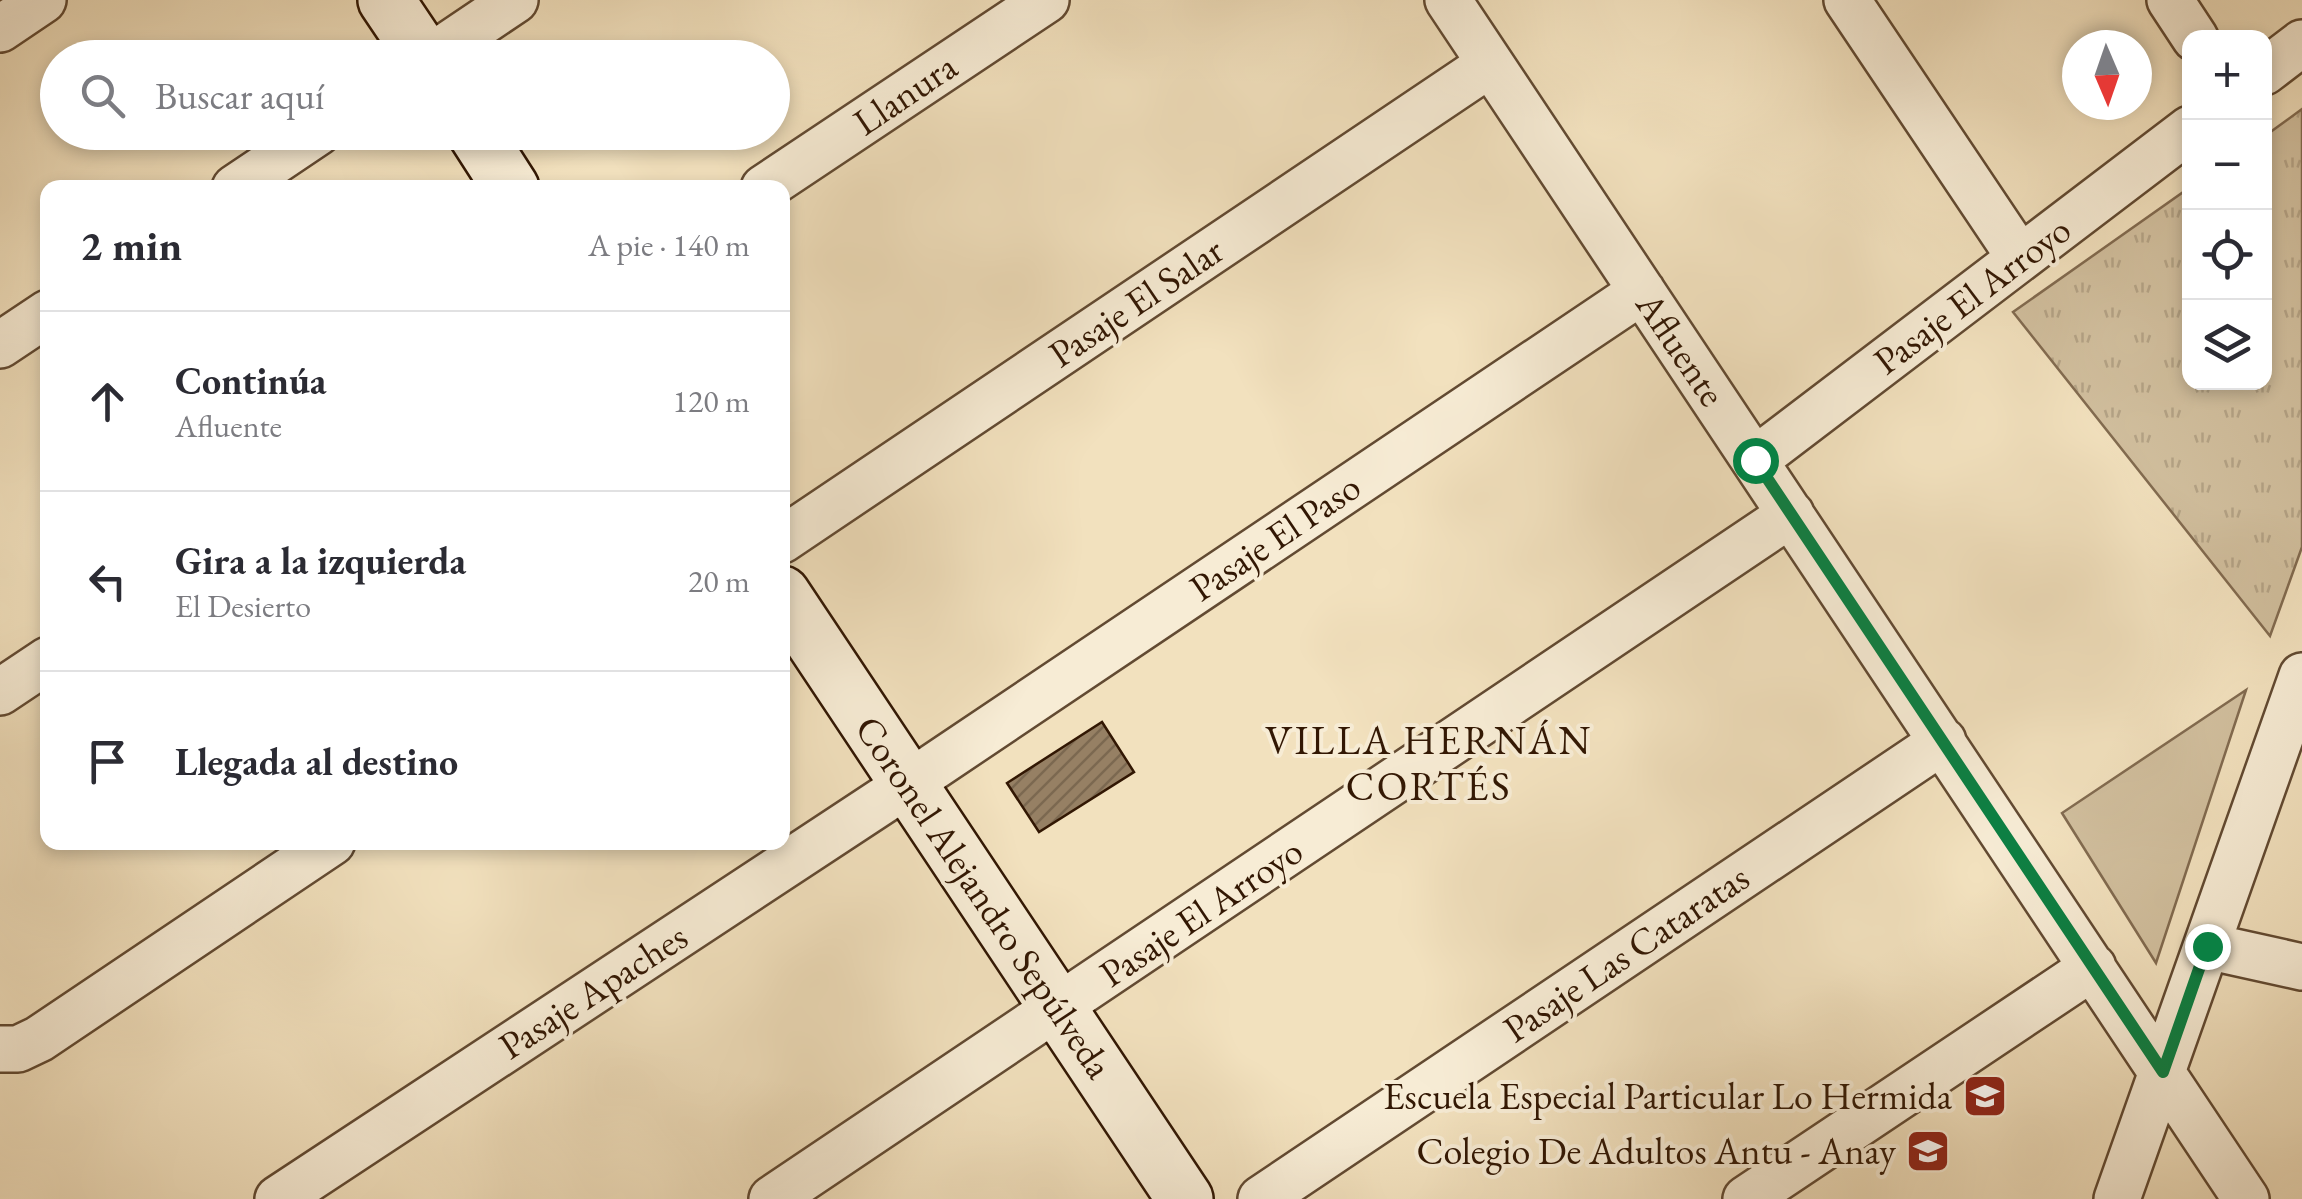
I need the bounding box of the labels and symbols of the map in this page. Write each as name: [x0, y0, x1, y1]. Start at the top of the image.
north arrow: [2062, 30, 2152, 120]
street label: Llanura: [844, 41, 967, 146]
street label: Pasaje El Arroyo: [1863, 204, 2080, 385]
street label: Pasaje El Salar: [1039, 225, 1233, 378]
street label: Afluente: [1625, 281, 1737, 415]
route start: [1733, 438, 1779, 484]
street label: Pasaje El Paso: [1180, 462, 1370, 612]
street label: Coronel Alejandro Sepúlveda: [845, 706, 1125, 1088]
district label: VILLA HERNÁN CORTÉS: [1265, 714, 1593, 812]
street label: Pasaje El Arroyo: [1090, 826, 1312, 997]
street label: Pasaje Las Cataratas: [1493, 852, 1758, 1053]
street label: Pasaje Apaches: [489, 912, 696, 1070]
route end: [2185, 924, 2231, 970]
place label: Escuela Especial Particular Lo Hermida: [1383, 1071, 1953, 1120]
school or university icon: Escuela Especial Particular Lo Hermida: [1962, 1073, 2008, 1119]
place label: Colegio De Adultos Antu - Anay: [1417, 1126, 1896, 1175]
school or university icon: Colegio De Adultos Antu - Anay: [1905, 1128, 1951, 1174]

